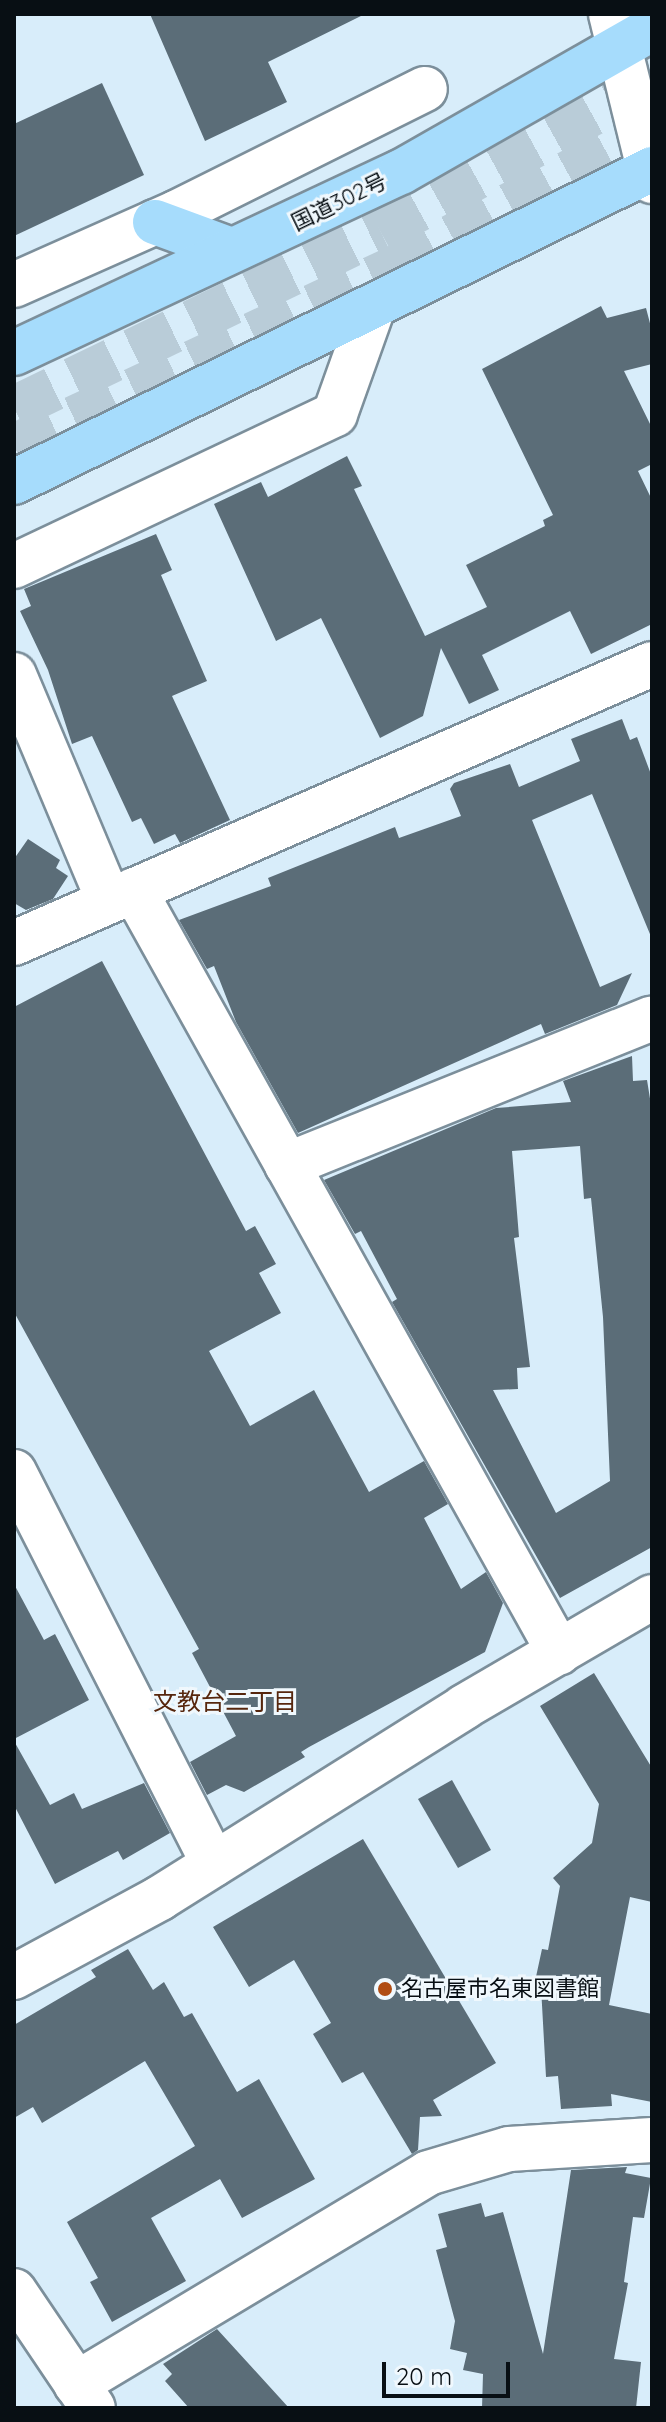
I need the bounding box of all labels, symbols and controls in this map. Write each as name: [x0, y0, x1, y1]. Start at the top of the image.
street label: 国道302号: [287, 168, 391, 236]
district label: 文教台二丁目: [153, 1688, 297, 1716]
place label: 名古屋市名東図書館: [401, 1976, 599, 2002]
marker: 名古屋市名東図書館: [376, 1980, 394, 1998]
scale bar: [386, 2346, 514, 2396]
text: 20 m: [396, 2361, 452, 2391]

